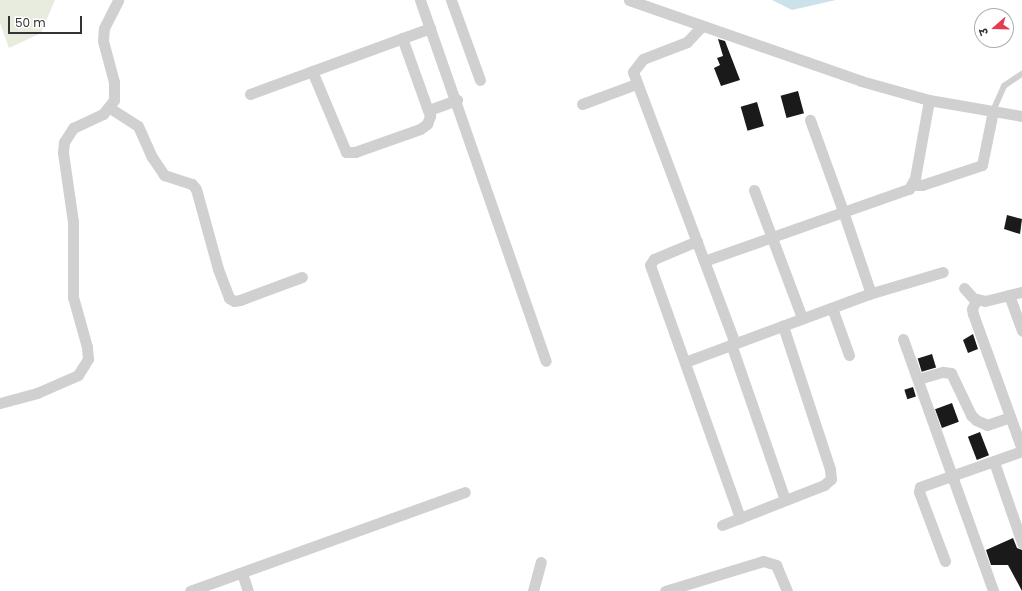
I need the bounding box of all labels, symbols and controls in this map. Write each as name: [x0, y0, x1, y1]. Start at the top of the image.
scale bar: [10, 8, 84, 34]
north arrow: [974, 8, 1014, 48]
text: 50 m: [15, 14, 46, 31]
text: उ: [975, 26, 992, 37]

